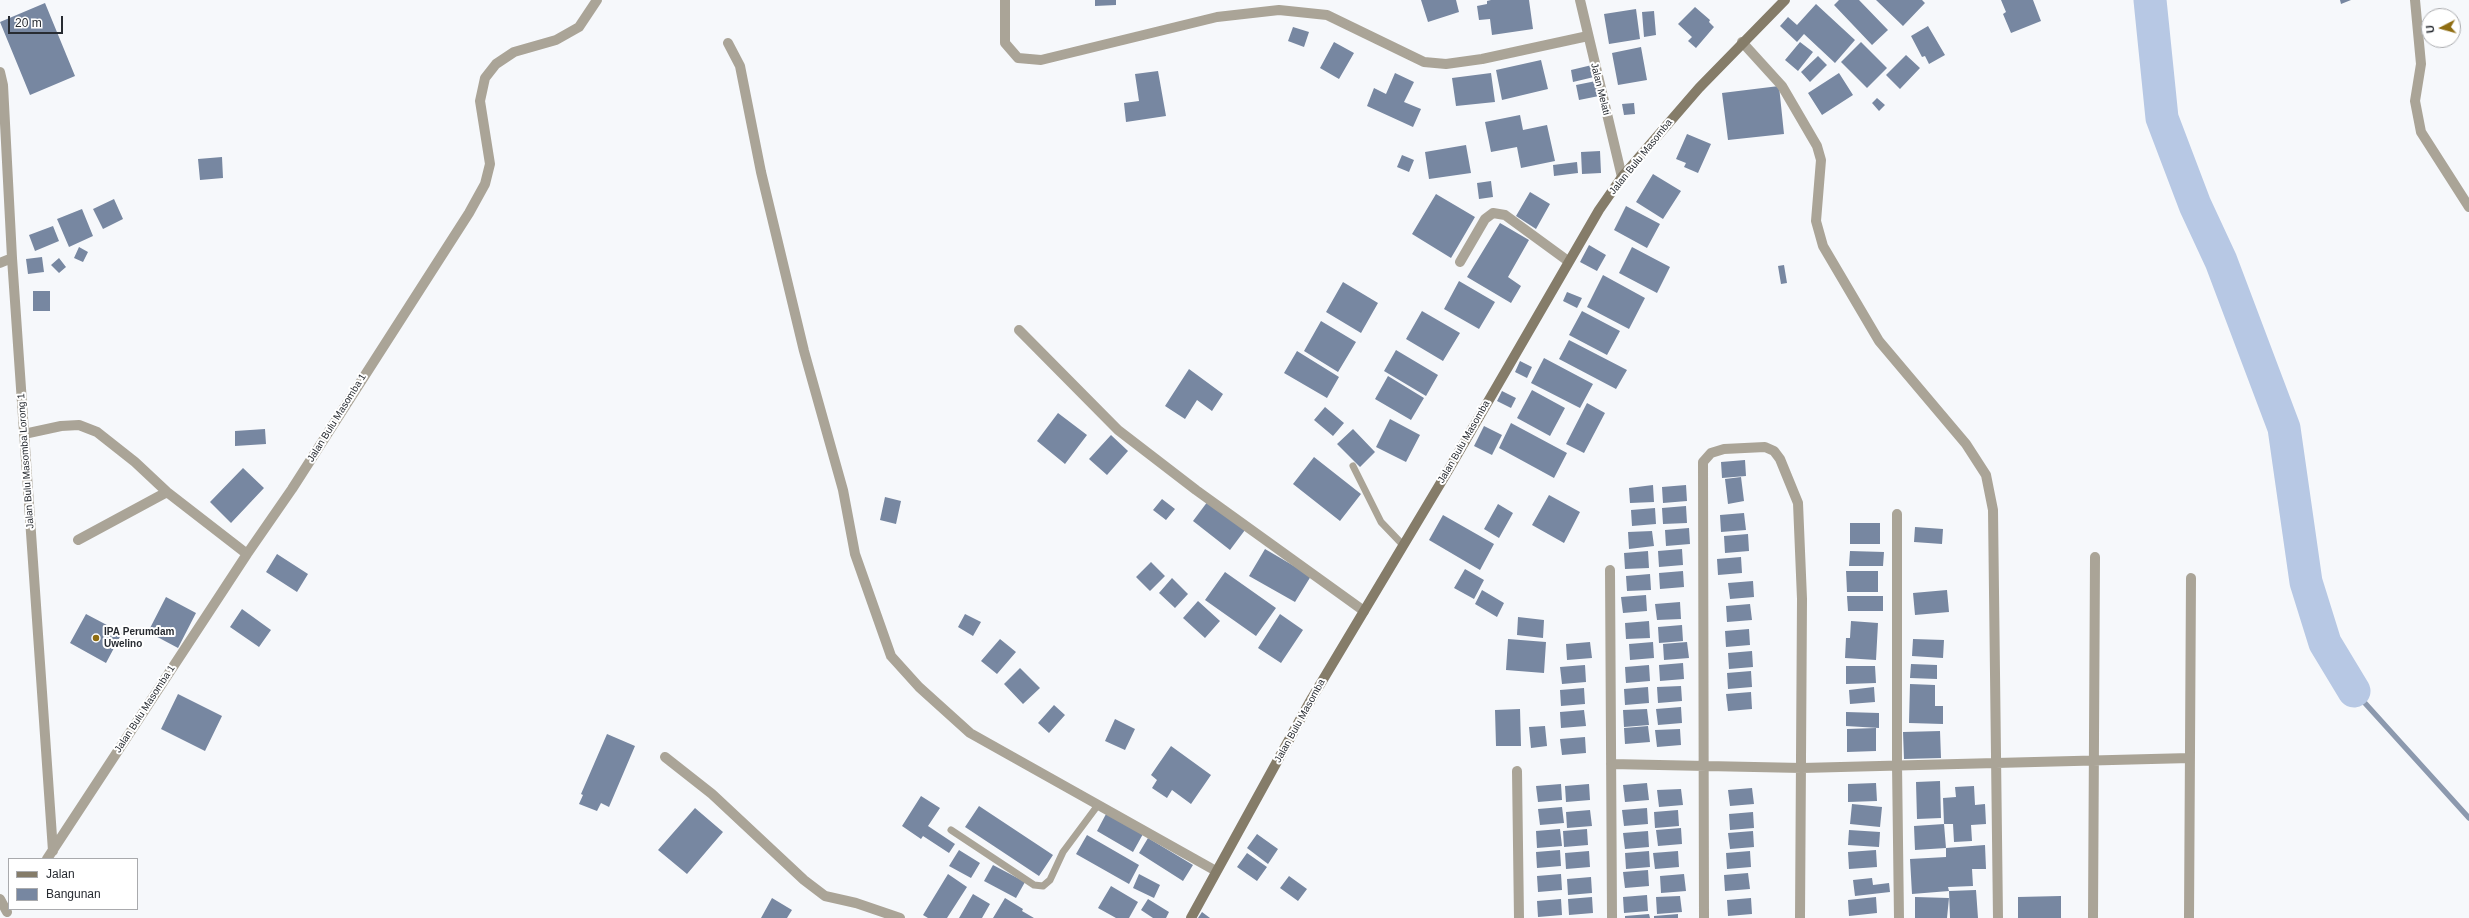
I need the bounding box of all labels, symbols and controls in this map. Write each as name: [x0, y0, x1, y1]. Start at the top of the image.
scale bar: [10, 8, 65, 34]
north arrow: [2421, 8, 2461, 48]
text: 20 m: [15, 16, 42, 30]
text: U: [2424, 25, 2436, 34]
street label: Jalan Melati: [1588, 62, 1612, 116]
street label: Jalan Bulu Masomba: [1607, 117, 1675, 197]
street label: Jalan Bulu Masomba 1: [305, 372, 369, 464]
street label: Jalan Bulu Masomba Lorong 1: [15, 393, 37, 529]
street label: Jalan Bulu Masomba: [1435, 399, 1493, 485]
place label: IPA Perumdam Uwelino: [104, 626, 174, 650]
marker: IPA Perumdam Uwelino: [91, 633, 101, 643]
street label: Jalan Bulu Masomba 1: [112, 663, 178, 755]
street label: Jalan Bulu Masomba: [1272, 677, 1328, 765]
legend: [8, 858, 138, 910]
text: Jalan: [46, 867, 75, 881]
text: Bangunan: [46, 887, 101, 901]

